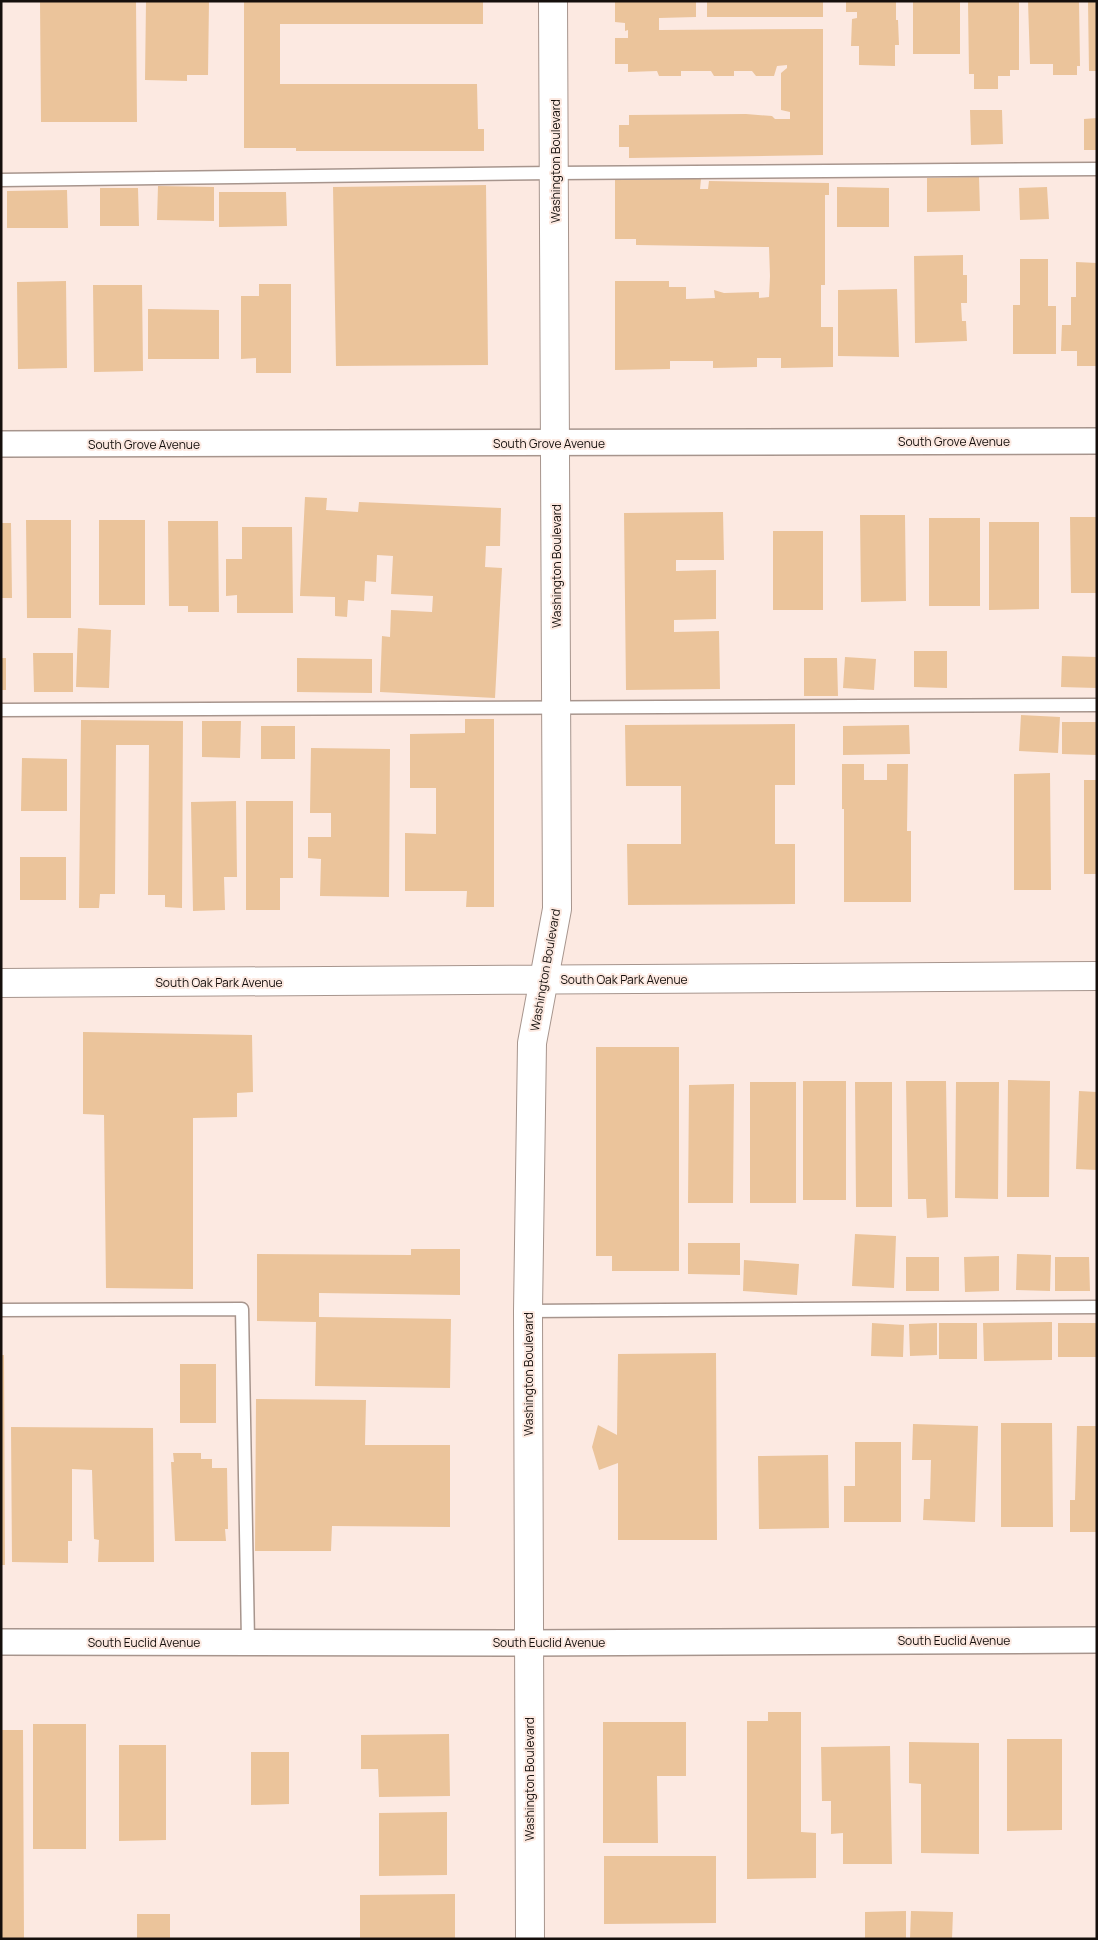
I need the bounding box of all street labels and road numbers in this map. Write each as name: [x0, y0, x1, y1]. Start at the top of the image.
street label: Washington Boulevard: [547, 99, 564, 223]
street label: South Grove Avenue: [898, 433, 1010, 450]
street label: South Grove Avenue: [493, 435, 605, 452]
street label: South Grove Avenue: [88, 436, 200, 453]
street label: Washington Boulevard: [548, 504, 565, 628]
street label: Washington Boulevard: [526, 908, 564, 1032]
street label: South Oak Park Avenue: [560, 971, 688, 988]
street label: South Oak Park Avenue: [155, 974, 283, 991]
street label: Washington Boulevard: [520, 1312, 537, 1436]
street label: South Euclid Avenue: [898, 1632, 1010, 1649]
street label: South Euclid Avenue: [88, 1634, 200, 1651]
street label: South Euclid Avenue: [493, 1634, 605, 1651]
street label: Washington Boulevard: [521, 1717, 538, 1841]

